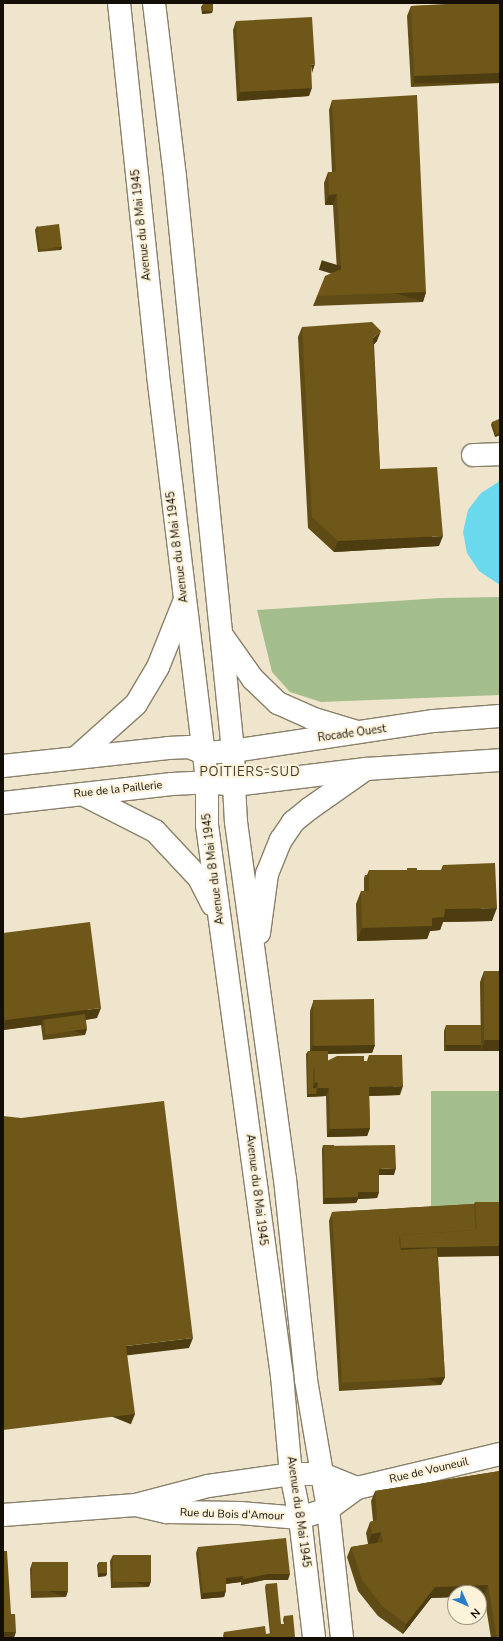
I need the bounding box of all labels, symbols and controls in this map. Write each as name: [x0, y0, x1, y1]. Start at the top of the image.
street label: Avenue du 8 Mai 1945: [130, 169, 154, 281]
street label: Avenue du 8 Mai 1945: [165, 491, 191, 603]
street label: Rocade Ouest: [317, 723, 387, 745]
district label: POITIERS-SUD: [199, 764, 301, 780]
street label: Rue de la Paillerie: [73, 779, 163, 801]
street label: Avenue du 8 Mai 1945: [201, 813, 227, 925]
street label: Avenue du 8 Mai 1945: [243, 1134, 269, 1246]
street label: Avenue du 8 Mai 1945: [284, 1456, 312, 1568]
street label: Rue de Vouneuil: [388, 1456, 470, 1486]
street label: Rue du Bois d'Amour: [180, 1507, 284, 1523]
north arrow: [447, 1585, 487, 1625]
text: N: [467, 1605, 483, 1621]

